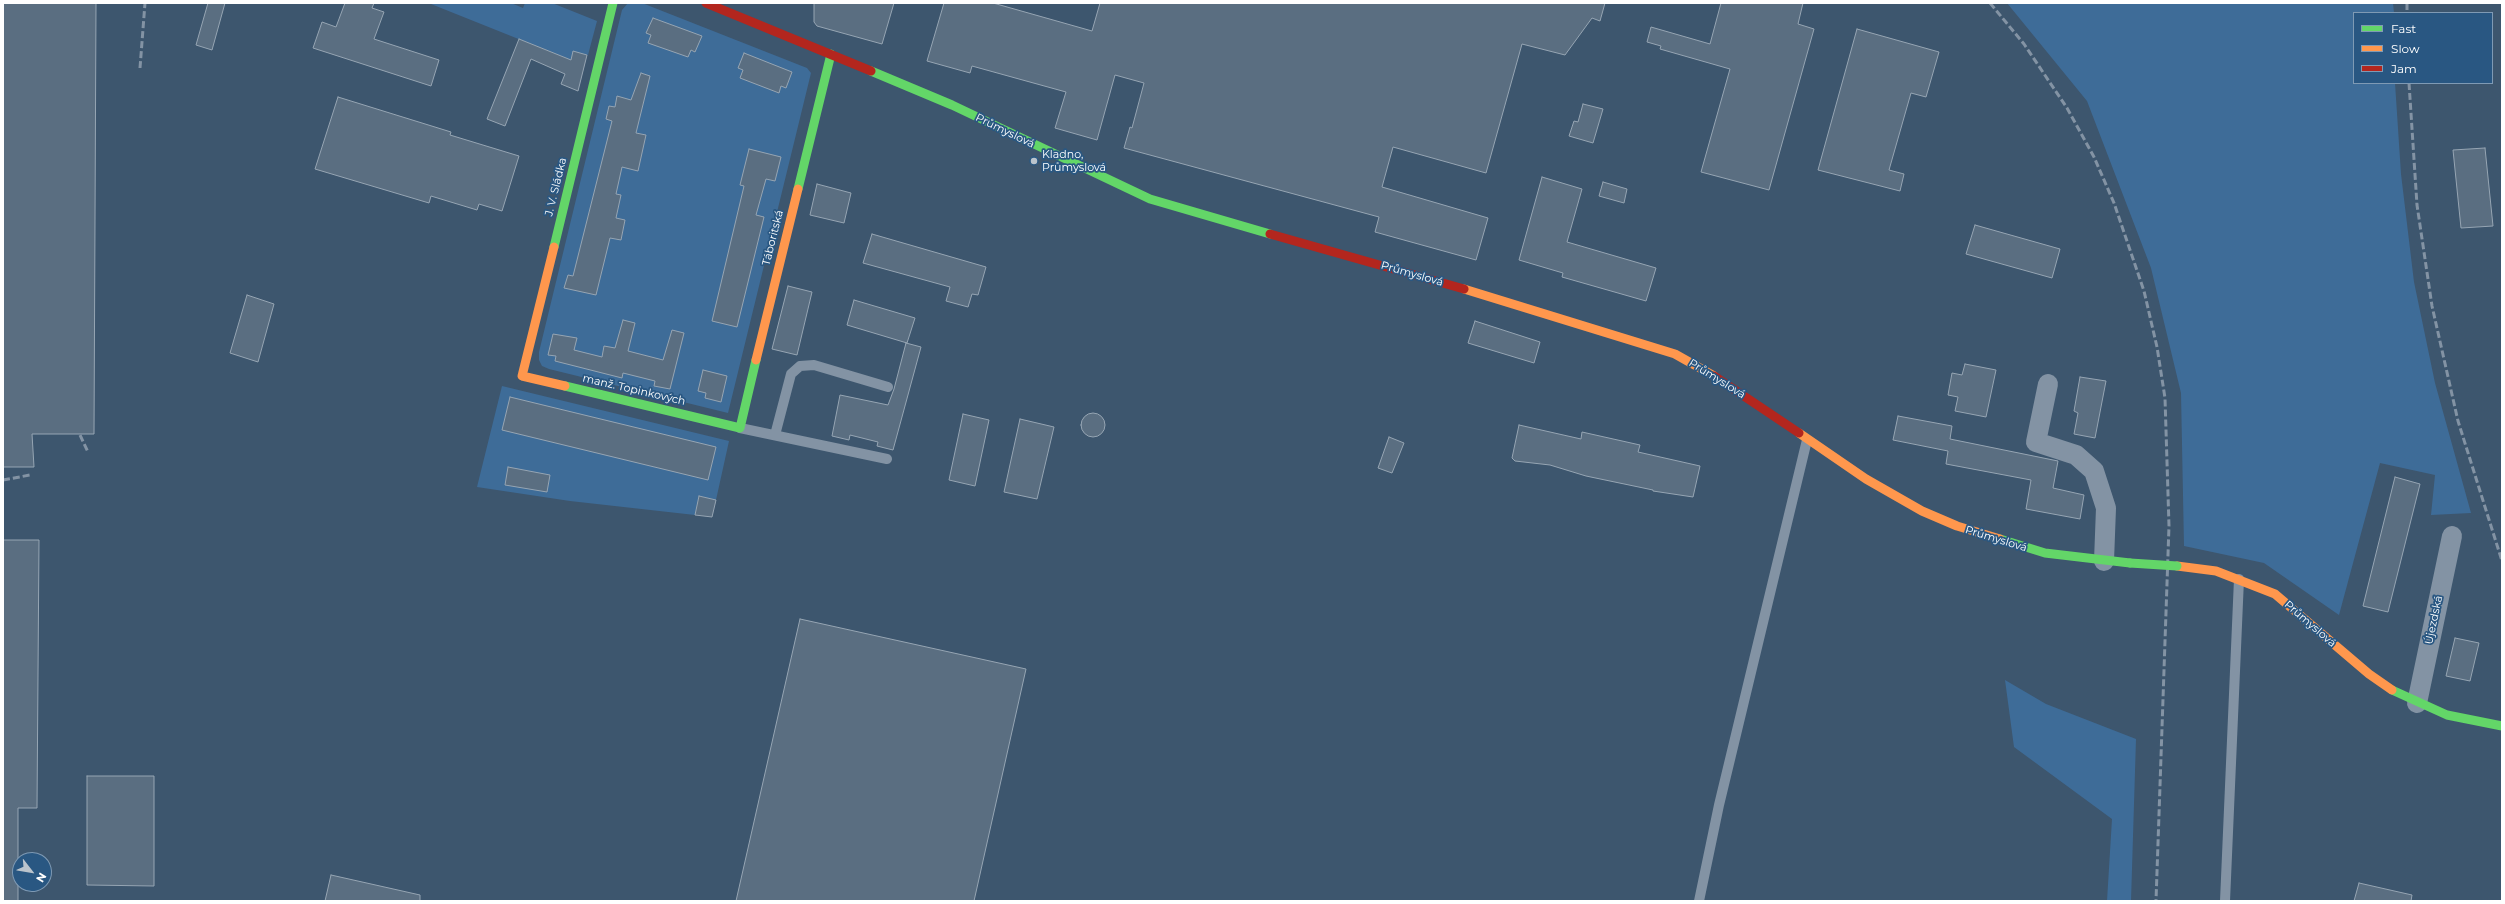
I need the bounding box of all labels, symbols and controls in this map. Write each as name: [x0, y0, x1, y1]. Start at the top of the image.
legend: [2353, 12, 2493, 84]
text: Fast: [2391, 21, 2416, 36]
text: Slow: [2391, 41, 2420, 56]
text: Jam: [2391, 61, 2417, 76]
street label: Průmyslová: [973, 111, 1037, 151]
place label: Kladno, Průmyslová: [1042, 148, 1106, 174]
street label: J. V. Sládka: [542, 156, 570, 218]
marker: Kladno, Průmyslová: [1029, 156, 1039, 166]
street label: Táboritská: [760, 209, 786, 267]
street label: Průmyslová: [1379, 259, 1445, 289]
street label: Průmyslová: [1686, 356, 1748, 402]
street label: manž. Topinkových: [581, 372, 687, 408]
street label: Průmyslová: [1963, 523, 2029, 555]
street label: Újezdská: [2422, 594, 2446, 646]
street label: Průmyslová: [2281, 598, 2339, 650]
north arrow: [12, 852, 52, 892]
text: N: [33, 870, 50, 885]

